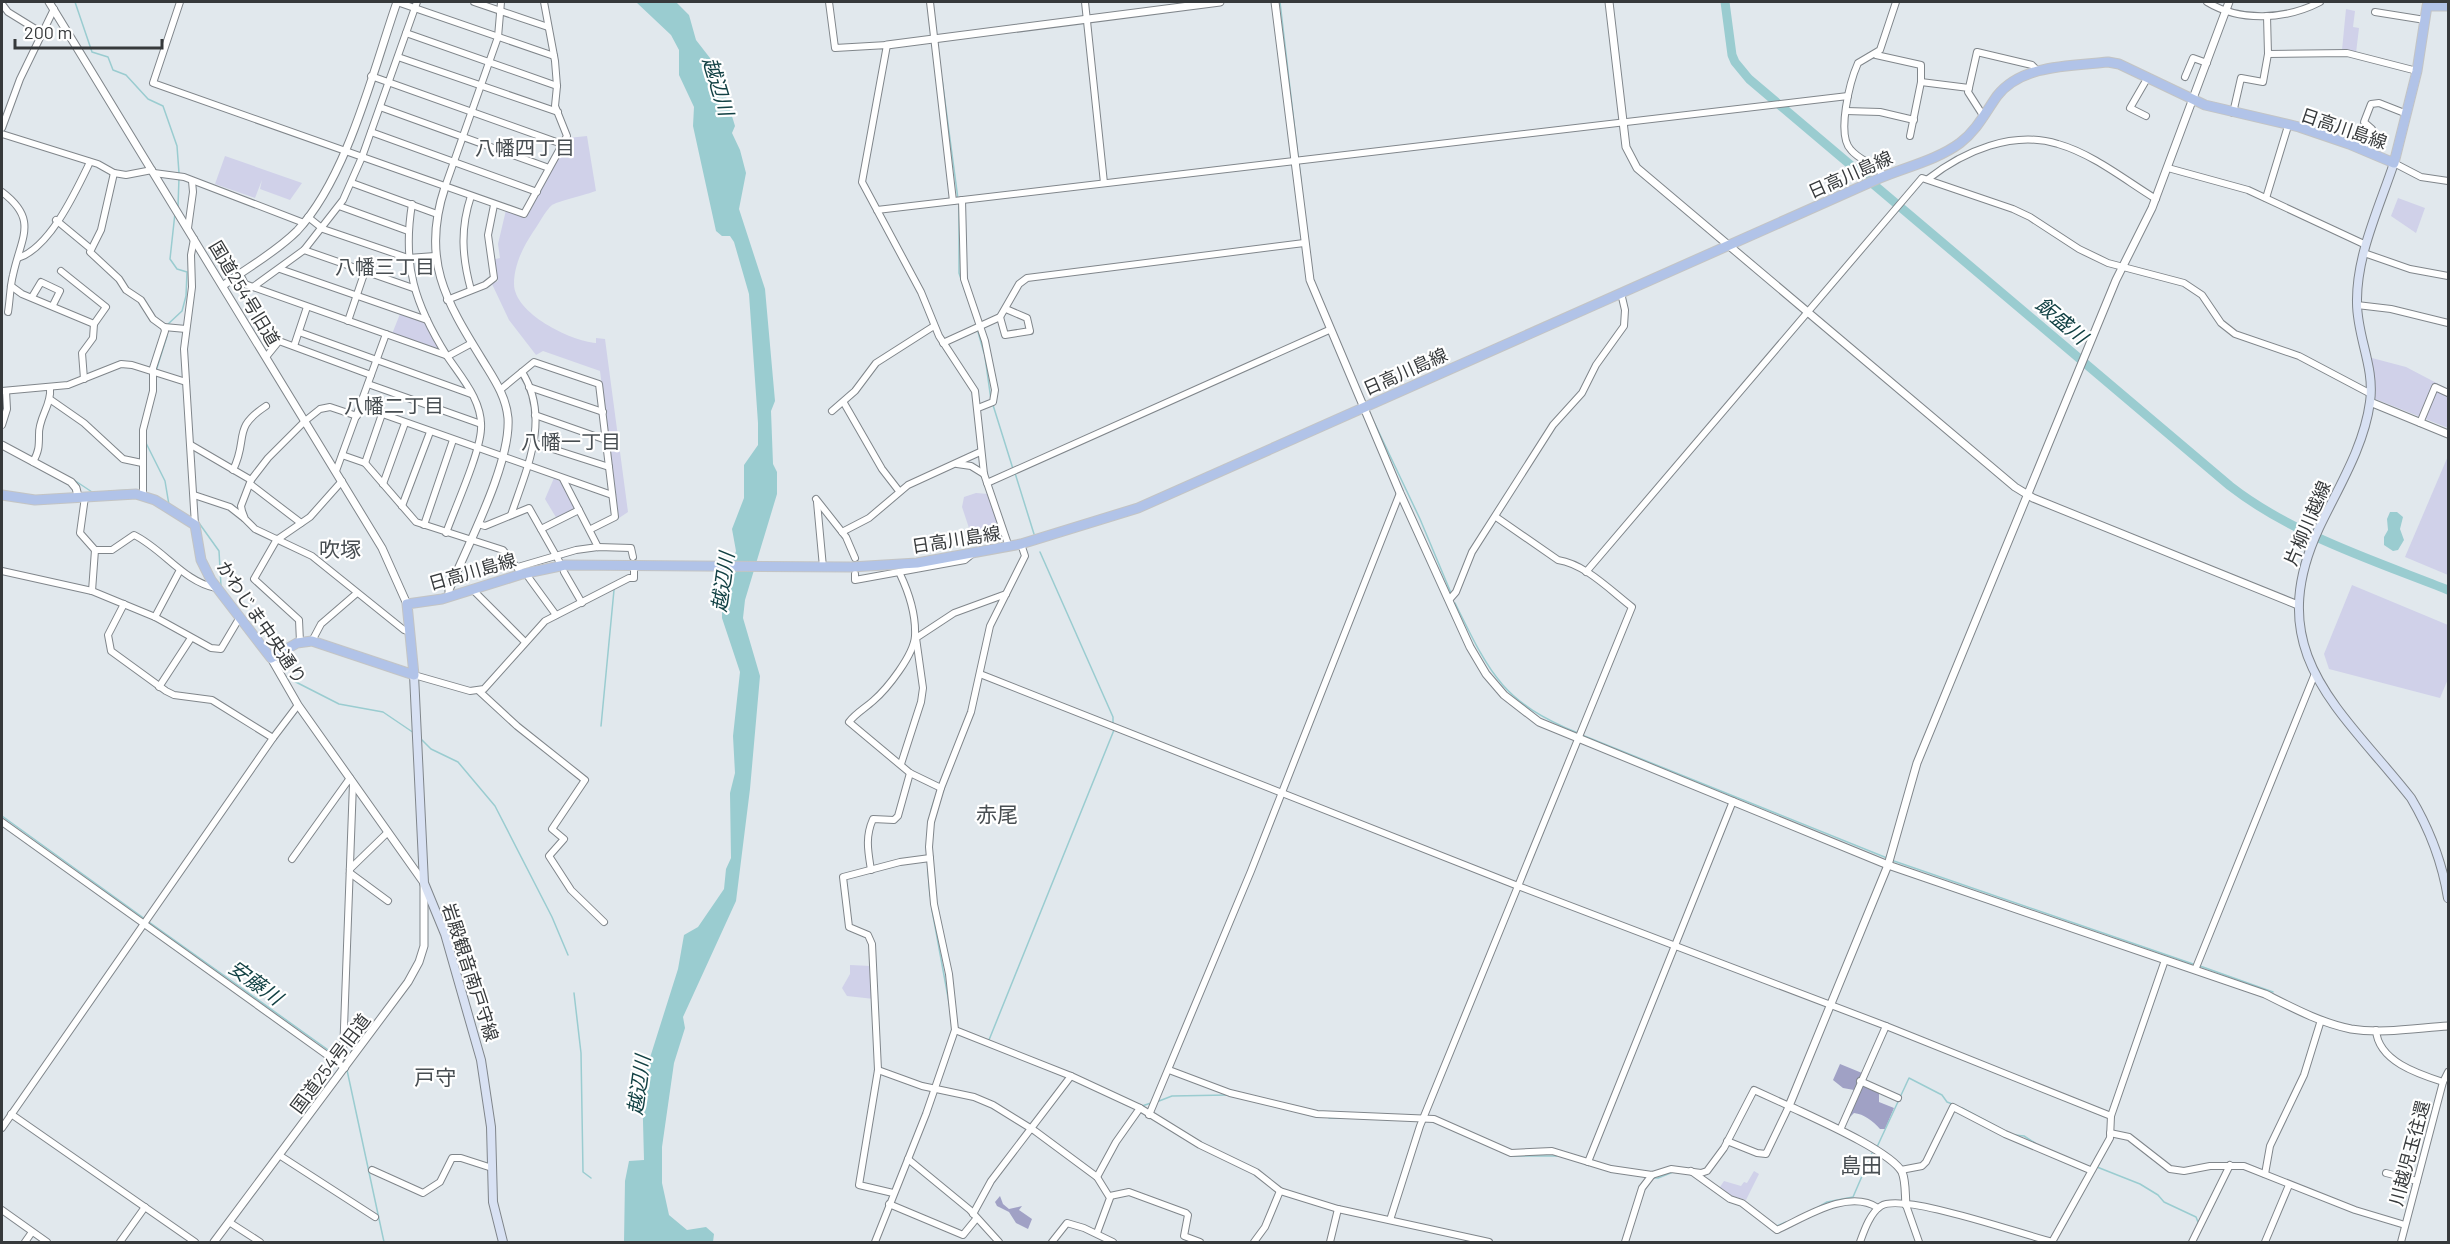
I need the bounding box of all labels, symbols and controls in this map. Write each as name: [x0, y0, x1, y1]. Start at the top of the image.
scale bar: [15, 12, 162, 50]
text: 200 m: [24, 21, 72, 43]
water label: 越辺川: [699, 54, 740, 120]
street label: 日高川島線: [2298, 103, 2390, 153]
district label: 八幡四丁目: [475, 135, 575, 159]
street label: 日高川島線: [1804, 146, 1896, 202]
street label: 国道254号旧道: [205, 236, 285, 350]
district label: 八幡三丁目: [335, 254, 435, 278]
water label: 飯盛川: [2031, 292, 2094, 350]
street label: 日高川島線: [1359, 343, 1451, 399]
district label: 八幡二丁目: [344, 393, 444, 417]
district label: 八幡一丁目: [521, 429, 621, 453]
street label: 片柳川越線: [2279, 477, 2335, 569]
street label: 日高川島線: [910, 521, 1002, 557]
district label: 吹塚: [319, 536, 361, 561]
street label: 日高川島線: [426, 548, 518, 594]
water label: 越辺川: [706, 549, 738, 613]
street label: かわじま中央通り: [213, 556, 311, 688]
district label: 赤尾: [976, 801, 1018, 826]
street label: 岩殿観音南戸守線: [438, 900, 504, 1044]
water label: 安藤川: [225, 955, 289, 1011]
street label: 国道254号旧道: [285, 1009, 375, 1117]
water label: 越辺川: [622, 1052, 654, 1116]
district label: 戸守: [414, 1064, 456, 1089]
street label: 川越児玉往還: [2384, 1098, 2434, 1208]
district label: 島田: [1840, 1152, 1882, 1177]

